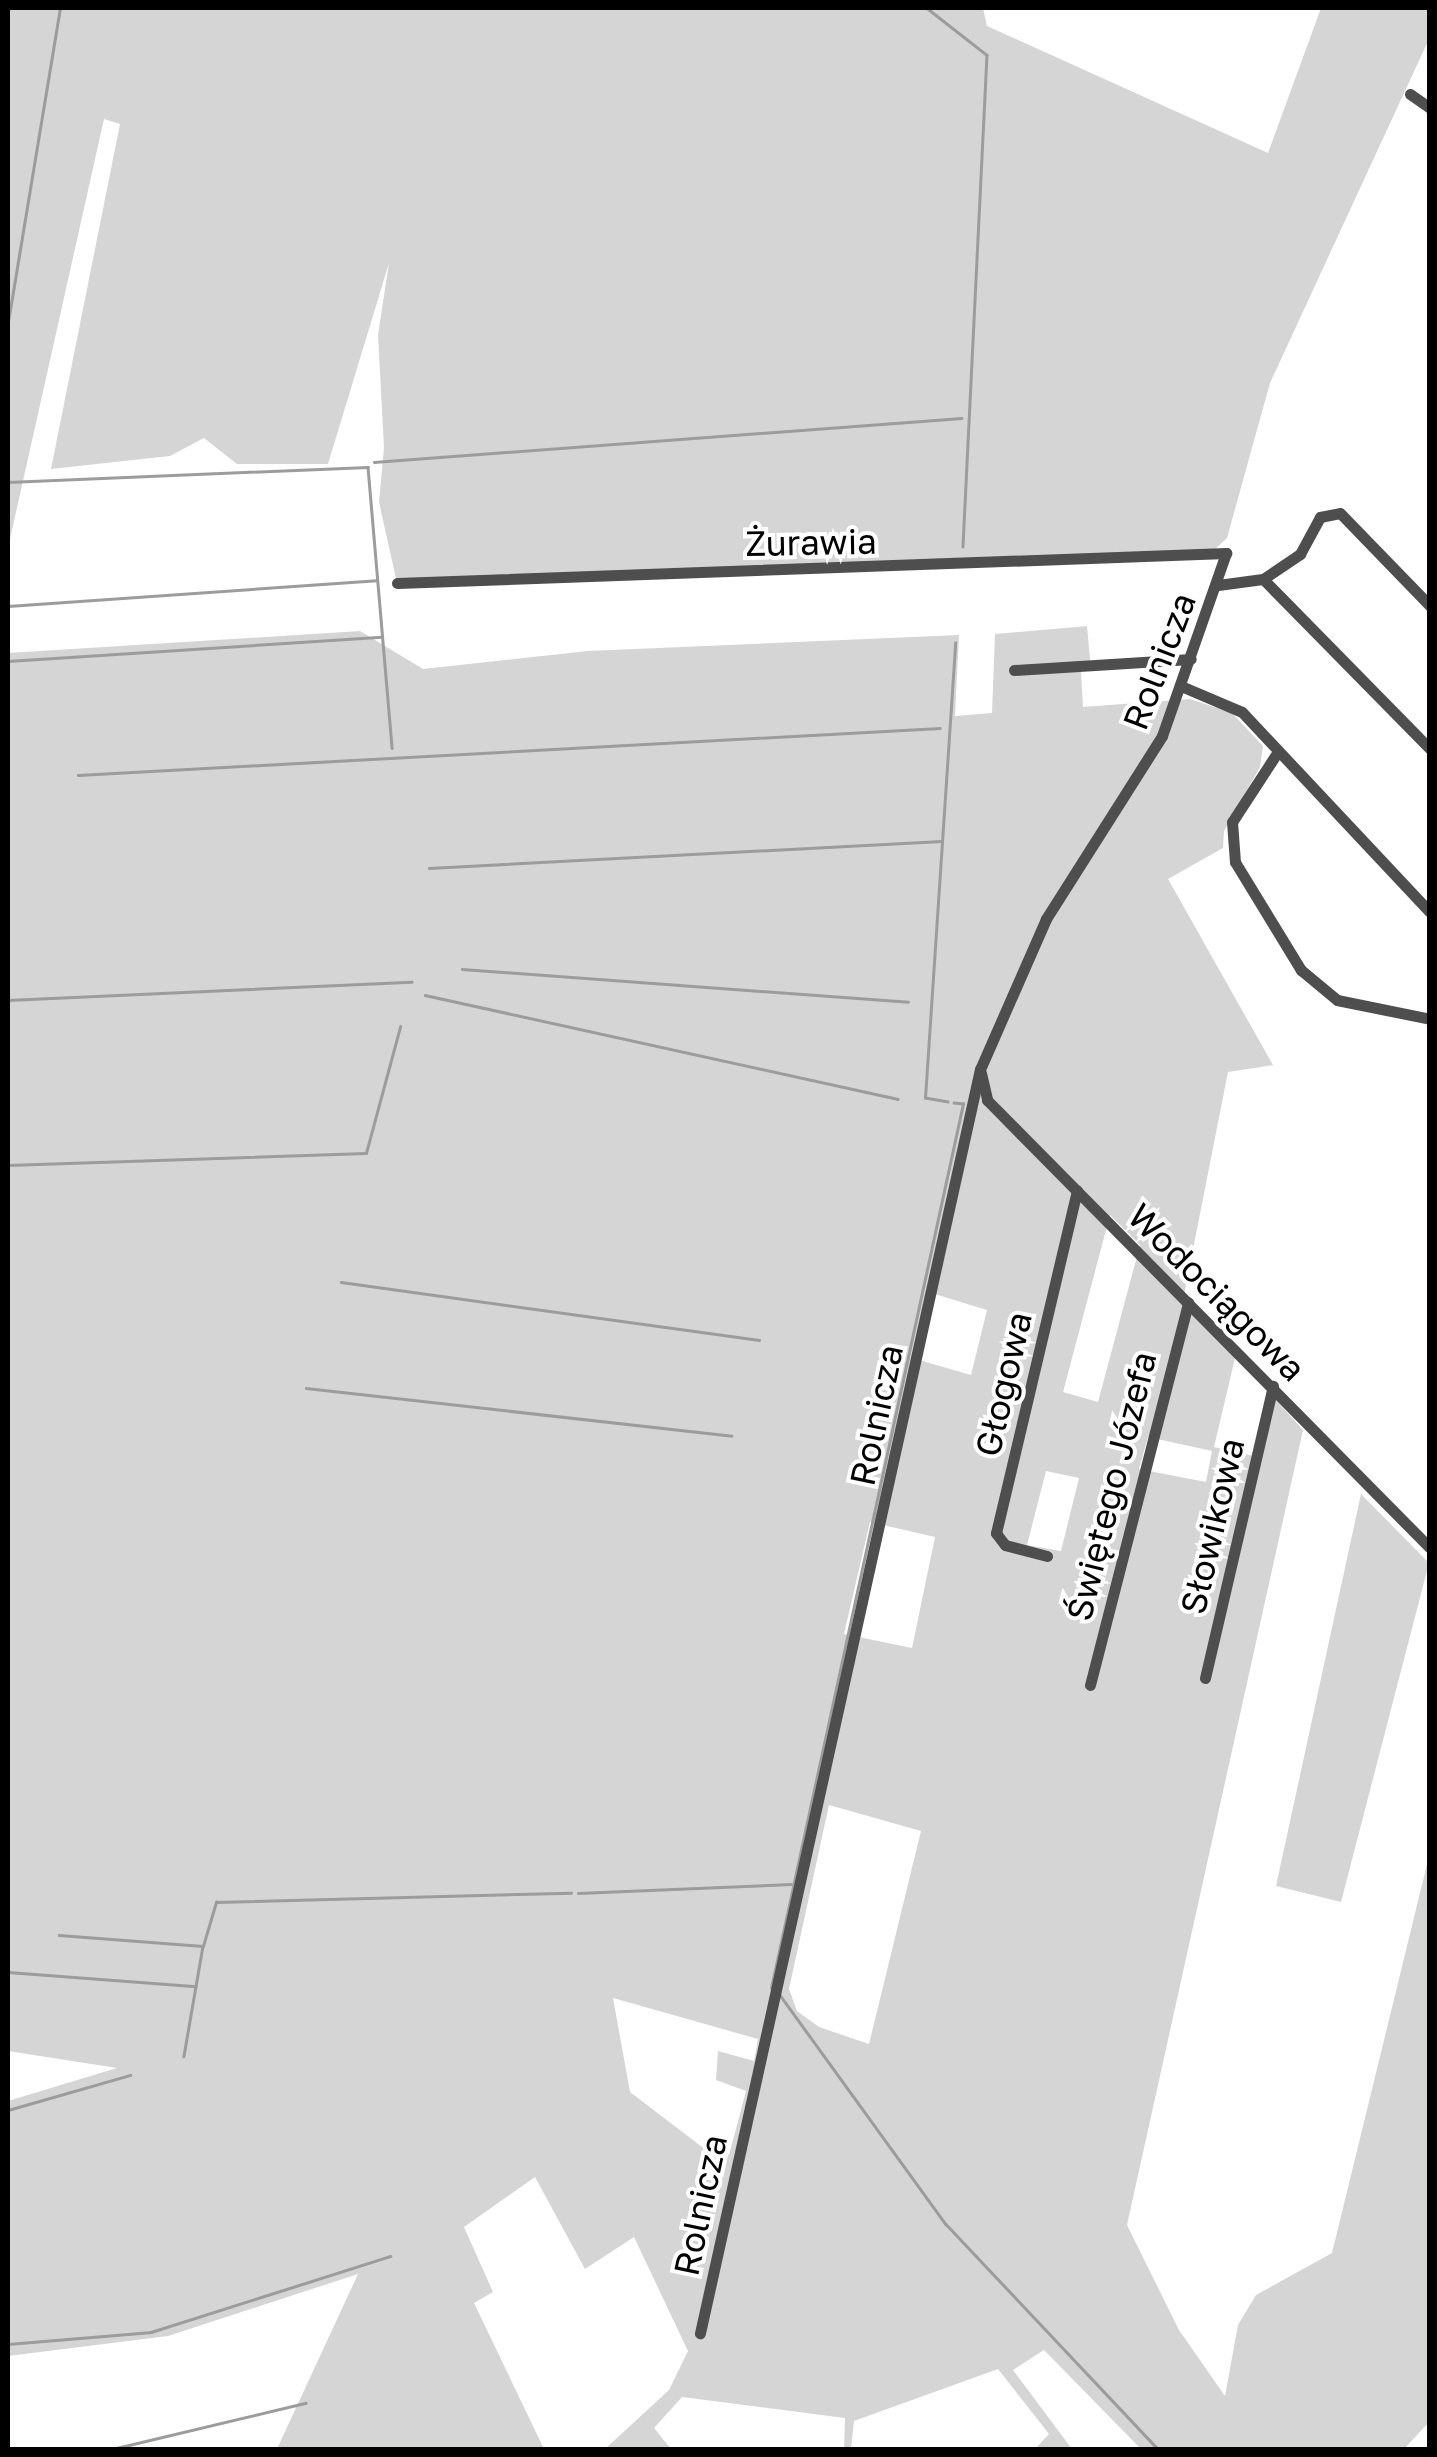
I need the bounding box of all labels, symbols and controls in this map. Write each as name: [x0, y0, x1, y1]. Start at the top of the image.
street label: Żurawia: [745, 520, 877, 564]
street label: Rolnicza: [1114, 587, 1204, 735]
street label: Wodociągowa: [1120, 1195, 1314, 1389]
street label: Głogowa: [966, 1308, 1040, 1460]
street label: Rolnicza: [841, 1341, 911, 1489]
street label: Świętego Józefa: [1057, 1347, 1165, 1625]
street label: Słowikowa: [1171, 1434, 1253, 1618]
street label: Rolnicza: [665, 2131, 735, 2279]

